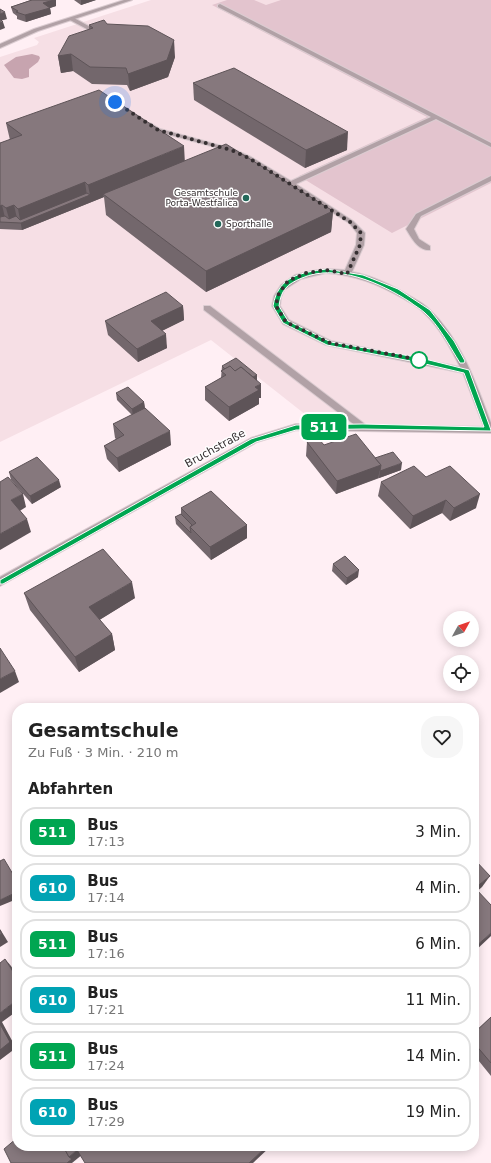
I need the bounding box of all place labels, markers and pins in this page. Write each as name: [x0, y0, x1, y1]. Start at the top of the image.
place label: Gesamtschule Porta-Westfalica: [165, 188, 238, 208]
marker: Gesamtschule Porta-Westfalica: [241, 193, 251, 203]
marker: Sporthalle: [213, 219, 223, 229]
place label: Sporthalle: [226, 219, 272, 229]
unlabelled marker: [410, 351, 428, 369]

